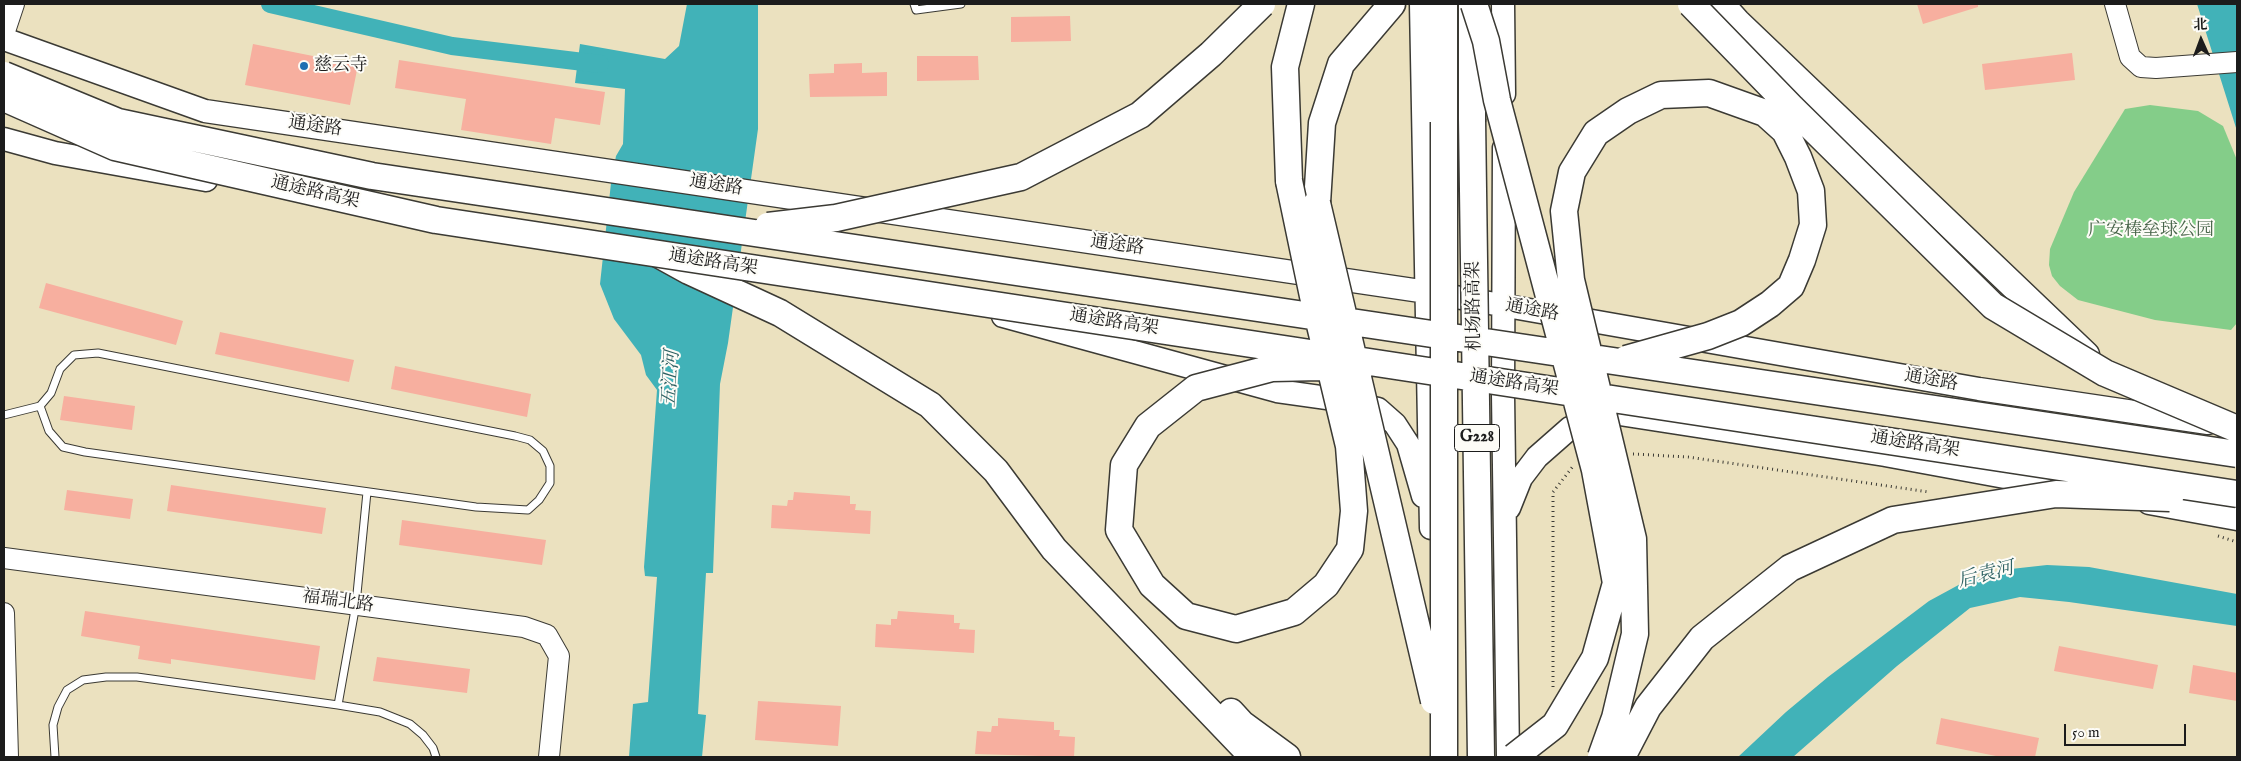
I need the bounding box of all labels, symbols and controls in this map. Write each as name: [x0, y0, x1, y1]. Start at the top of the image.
north arrow: [2176, 15, 2226, 65]
text: 北: [2193, 16, 2208, 34]
place label: 慈云寺: [314, 55, 368, 77]
marker: 慈云寺: [298, 60, 310, 72]
street label: 通途路: [287, 113, 343, 141]
street label: 通途路: [688, 171, 744, 201]
street label: 通途路高架: [269, 172, 361, 214]
park label: 广安棒垒球公园: [2088, 220, 2214, 242]
street label: 通途路: [1089, 232, 1145, 260]
street label: 通途路高架: [667, 245, 759, 281]
street label: 机场路高架: [1463, 261, 1487, 351]
street label: 通途路: [1504, 296, 1560, 326]
street label: 通途路高架: [1068, 305, 1160, 341]
water label: 五江河: [659, 350, 685, 408]
street label: 通途路高架: [1468, 366, 1560, 402]
street label: 通途路: [1903, 366, 1959, 396]
road number: G228: [1454, 424, 1500, 452]
street label: 通途路高架: [1869, 427, 1961, 463]
water label: 后袁河: [1956, 558, 2016, 594]
street label: 福瑞北路: [301, 586, 375, 618]
scale bar: [2066, 714, 2188, 746]
text: 50 m: [2072, 723, 2100, 742]

